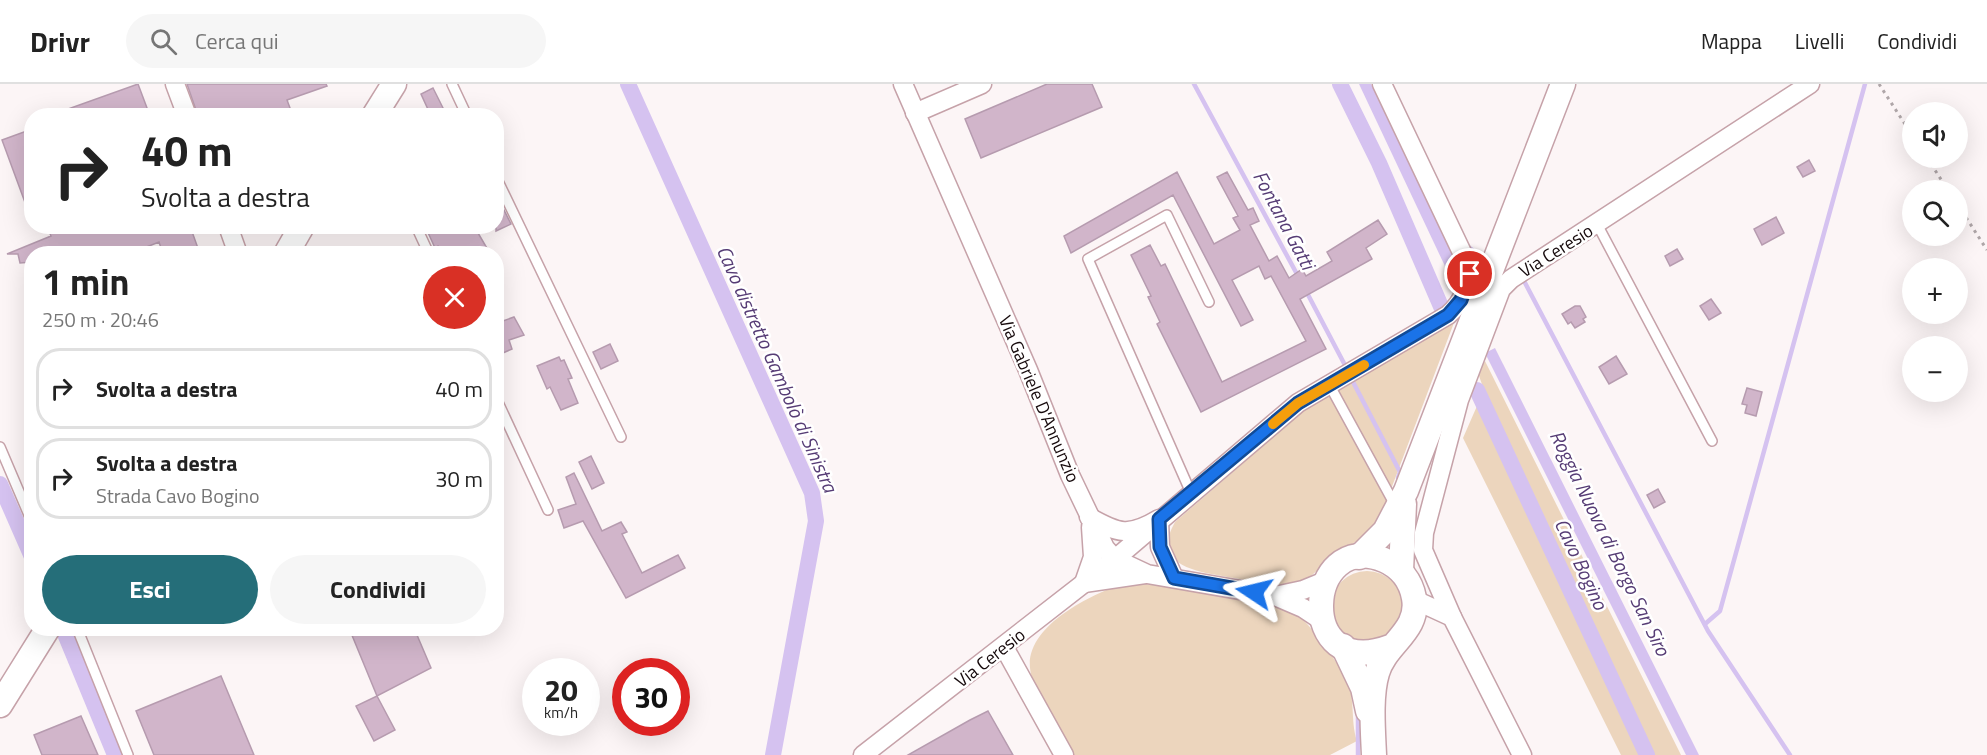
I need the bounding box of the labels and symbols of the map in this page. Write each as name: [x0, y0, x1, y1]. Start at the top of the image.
water label: Fontana Gatti: [1245, 165, 1325, 277]
street label: Via Ceresio: [1513, 217, 1598, 284]
water label: Cavo distretto Gambolò di Sinistra: [709, 240, 846, 498]
pin: [1444, 248, 1495, 299]
street label: Via Gabriele D'Annunzio: [992, 311, 1087, 486]
water label: Roggia Nuova di Borgo San Siro: [1542, 425, 1679, 662]
water label: Cavo Bogino: [1547, 513, 1617, 616]
position arrow: [1222, 560, 1286, 624]
street label: Via Ceresio: [949, 621, 1031, 694]
speed limit sign: 30: [612, 658, 690, 736]

